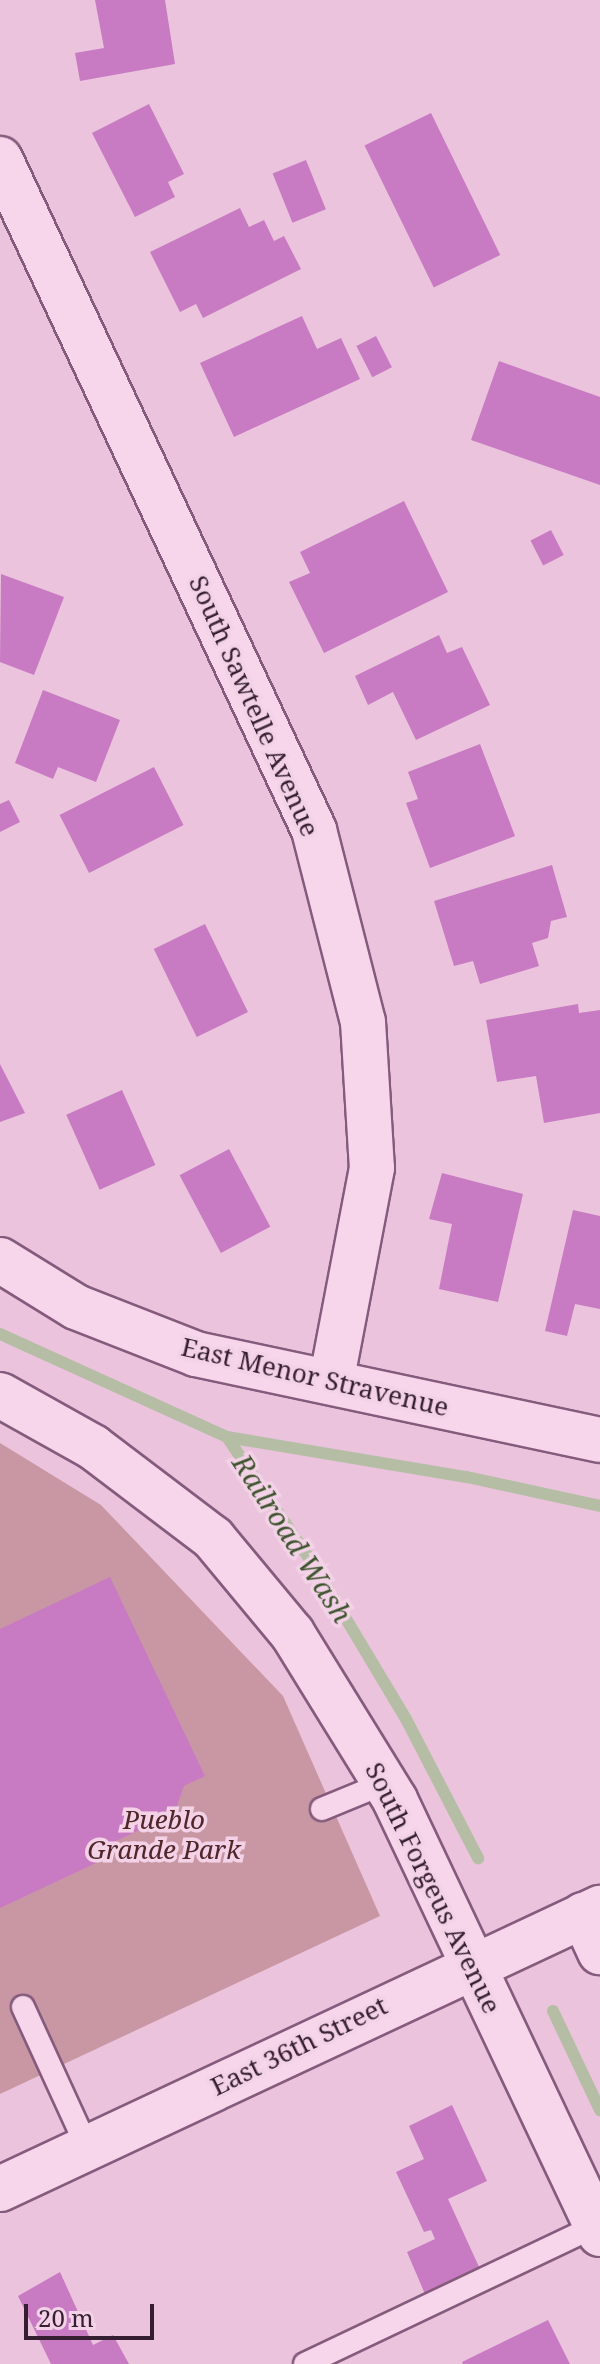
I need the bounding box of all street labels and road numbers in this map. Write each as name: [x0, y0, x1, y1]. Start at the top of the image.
street label: South Sawtelle Avenue: [182, 571, 326, 841]
street label: East Menor Stravenue: [178, 1331, 452, 1423]
street label: South Forgeus Avenue: [359, 1757, 507, 2019]
street label: East 36th Street: [206, 1990, 392, 2102]

